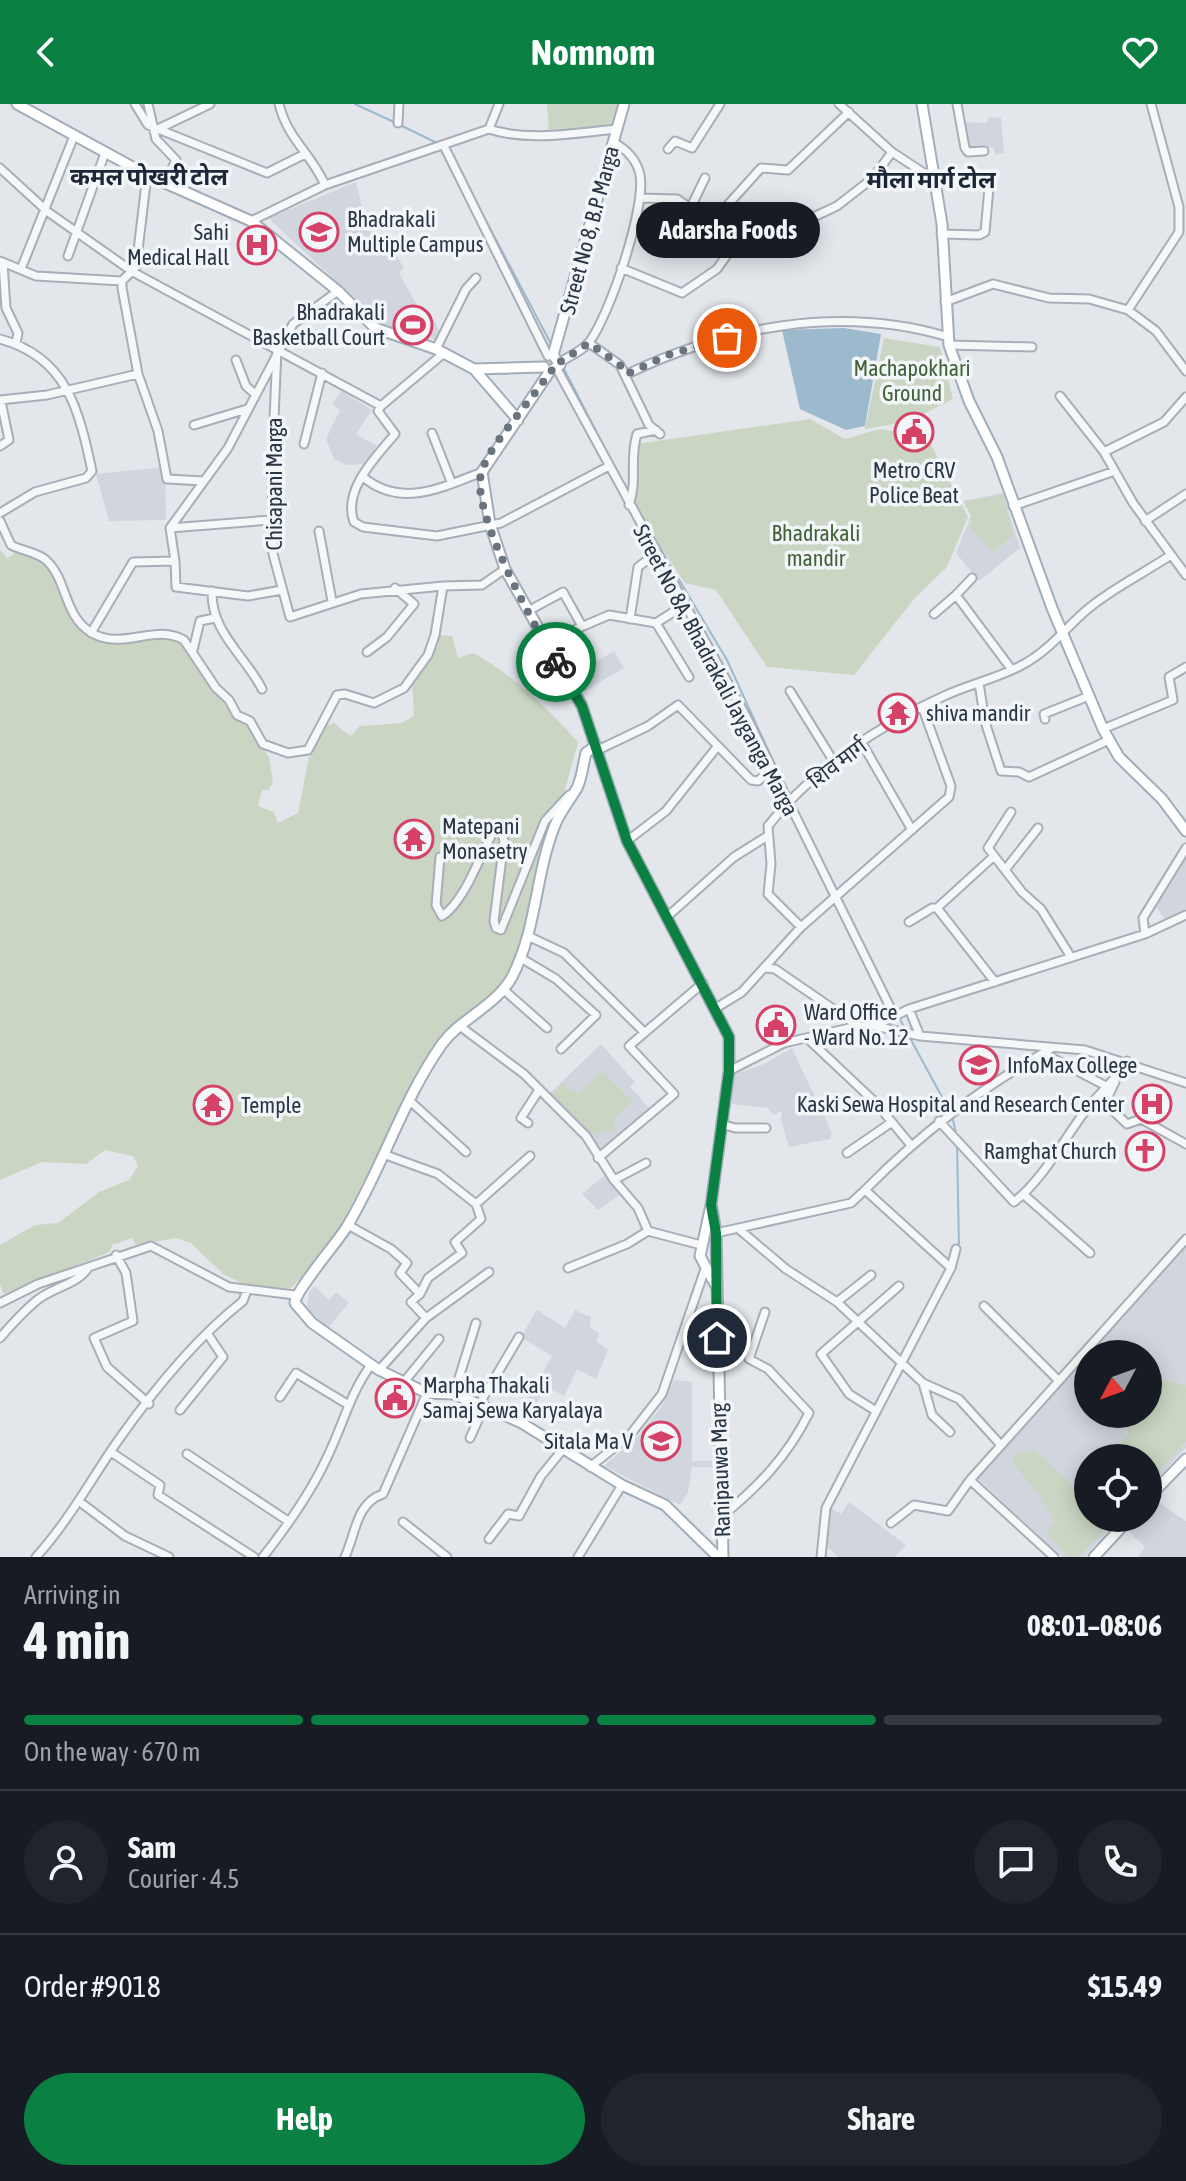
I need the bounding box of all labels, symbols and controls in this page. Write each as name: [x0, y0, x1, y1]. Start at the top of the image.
icon: back: [24, 30, 68, 74]
icon: heart: [1118, 30, 1162, 74]
text: Nomnom: [531, 31, 655, 73]
street label: Street No 8, B.P Marga: [554, 143, 624, 317]
district label: कमल पोखरी टोल: [70, 163, 229, 190]
district label: मौला मार्ग टोल: [866, 166, 997, 193]
callout: Adarsha Foods: [635, 202, 819, 258]
place label: Bhadrakali Multiple Campus: [347, 206, 484, 257]
school or university icon: Bhadrakali Multiple Campus: [298, 211, 340, 253]
text: Adarsha Foods: [659, 215, 797, 245]
place label: Sahi Medical Hall: [127, 219, 229, 270]
hospital icon: Sahi Medical Hall: [236, 224, 278, 266]
place label: Bhadrakali Basketball Court: [252, 299, 385, 350]
sports icon: Bhadrakali Basketball Court: [392, 304, 434, 346]
pin: [693, 304, 761, 372]
icon: bag: [705, 316, 749, 360]
park label: Machapokhari Ground: [854, 355, 970, 406]
public building icon: Metro CRV Police Beat: [893, 411, 935, 453]
street label: Chisapani Marga: [261, 417, 287, 551]
place label: Metro CRV Police Beat: [869, 457, 959, 508]
street label: Street No 8A, Bhadrakali Jayganga Marga: [628, 520, 804, 820]
park label: Bhadrakali mandir: [772, 520, 860, 571]
courier: [516, 622, 596, 702]
icon: bike: [534, 640, 578, 684]
temple icon: shiva mandir: [877, 692, 919, 734]
place label: shiva mandir: [926, 700, 1031, 726]
street label: शिव मार्ग: [802, 732, 872, 794]
place label: Matepani Monasetry: [442, 813, 528, 864]
temple icon: Matepani Monasetry: [393, 818, 435, 860]
place label: Ward Office - Ward No. 12: [804, 999, 909, 1050]
public building icon: Ward Office - Ward No. 12: [755, 1004, 797, 1046]
school or university icon: InfoMax College: [958, 1044, 1000, 1086]
place label: InfoMax College: [1007, 1052, 1137, 1078]
hospital icon: Kaski Sewa Hospital and Research Center: [1131, 1083, 1173, 1125]
temple icon: Temple: [192, 1084, 234, 1126]
place label: Kaski Sewa Hospital and Research Center: [797, 1091, 1125, 1117]
place label: Temple: [241, 1092, 301, 1118]
church icon: Ramghat Church: [1124, 1130, 1166, 1172]
place label: Ramghat Church: [984, 1138, 1117, 1164]
pin: [683, 1304, 751, 1372]
icon: home: [695, 1316, 739, 1360]
north arrow: [1074, 1340, 1162, 1428]
map controls: [1074, 1340, 1162, 1532]
place label: Marpha Thakali Samaj Sewa Karyalaya: [423, 1372, 603, 1423]
public building icon: Marpha Thakali Samaj Sewa Karyalaya: [374, 1377, 416, 1419]
street label: Ranipauwa Marg: [705, 1402, 735, 1538]
school or university icon: Sitala Ma V: [640, 1420, 682, 1462]
place label: Sitala Ma V: [544, 1428, 633, 1454]
button: locate: [1074, 1444, 1162, 1532]
text: Arriving in: [24, 1580, 121, 1610]
text: 08:01–08:06: [1027, 1608, 1162, 1642]
text: 4 min: [24, 1610, 130, 1670]
text: On the way · 670 m: [24, 1737, 201, 1767]
button: person: [24, 1820, 108, 1904]
button: chat: [974, 1820, 1058, 1904]
button: phone: [1078, 1820, 1162, 1904]
text: Sam: [128, 1830, 176, 1864]
text: Courier · 4.5: [128, 1864, 239, 1894]
text: Order #9018: [24, 1969, 161, 2003]
text: $15.49: [1088, 1969, 1162, 2003]
button: Help: [24, 2073, 585, 2165]
button: Share: [601, 2073, 1162, 2165]

